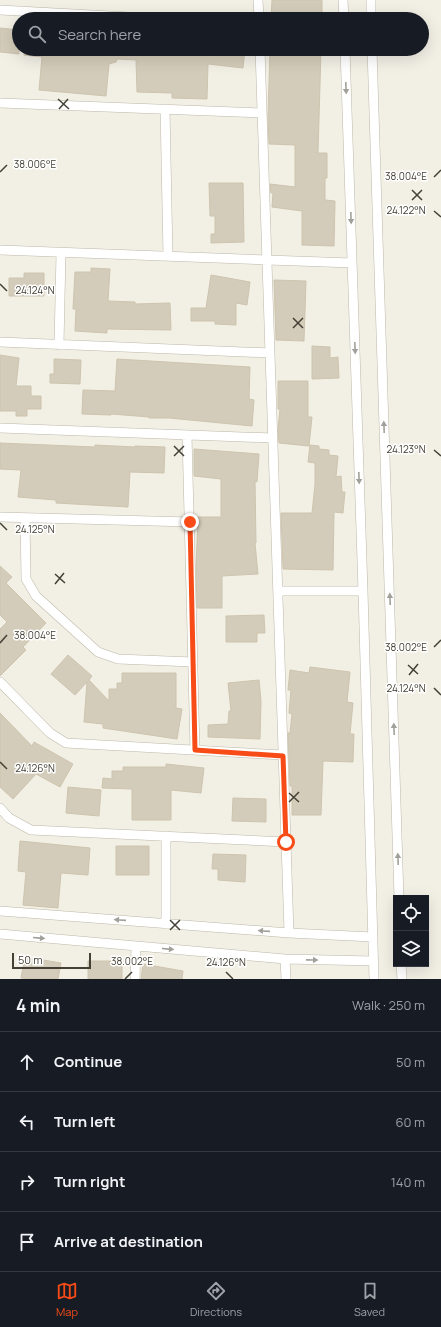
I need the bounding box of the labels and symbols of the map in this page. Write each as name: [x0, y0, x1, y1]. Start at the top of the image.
one-way arrow: [343, 82, 350, 94]
text: 38.006°E: [14, 157, 57, 171]
text: 38.004°E: [385, 169, 427, 183]
text: 24.122°N: [386, 203, 426, 217]
one-way arrow: [347, 212, 354, 224]
text: 24.124°N: [15, 283, 55, 297]
one-way arrow: [352, 342, 358, 355]
one-way arrow: [381, 420, 387, 433]
text: 24.123°N: [386, 442, 426, 456]
one-way arrow: [356, 472, 363, 484]
route end: [181, 513, 199, 531]
text: 24.125°N: [15, 522, 55, 536]
one-way arrow: [386, 593, 393, 605]
text: 38.004°E: [14, 628, 56, 642]
text: 38.002°E: [385, 640, 427, 654]
text: 24.124°N: [386, 681, 426, 695]
one-way arrow: [391, 722, 397, 735]
text: 24.126°N: [15, 761, 55, 775]
route start: [277, 833, 295, 851]
one-way arrow: [395, 852, 401, 865]
one-way arrow: [114, 917, 126, 924]
one-way arrow: [258, 927, 270, 934]
one-way arrow: [33, 934, 45, 941]
one-way arrow: [162, 946, 174, 952]
scale bar: [12, 951, 91, 970]
text: 38.002°E: [111, 954, 153, 968]
text: 24.126°N: [206, 955, 246, 969]
one-way arrow: [306, 957, 319, 963]

